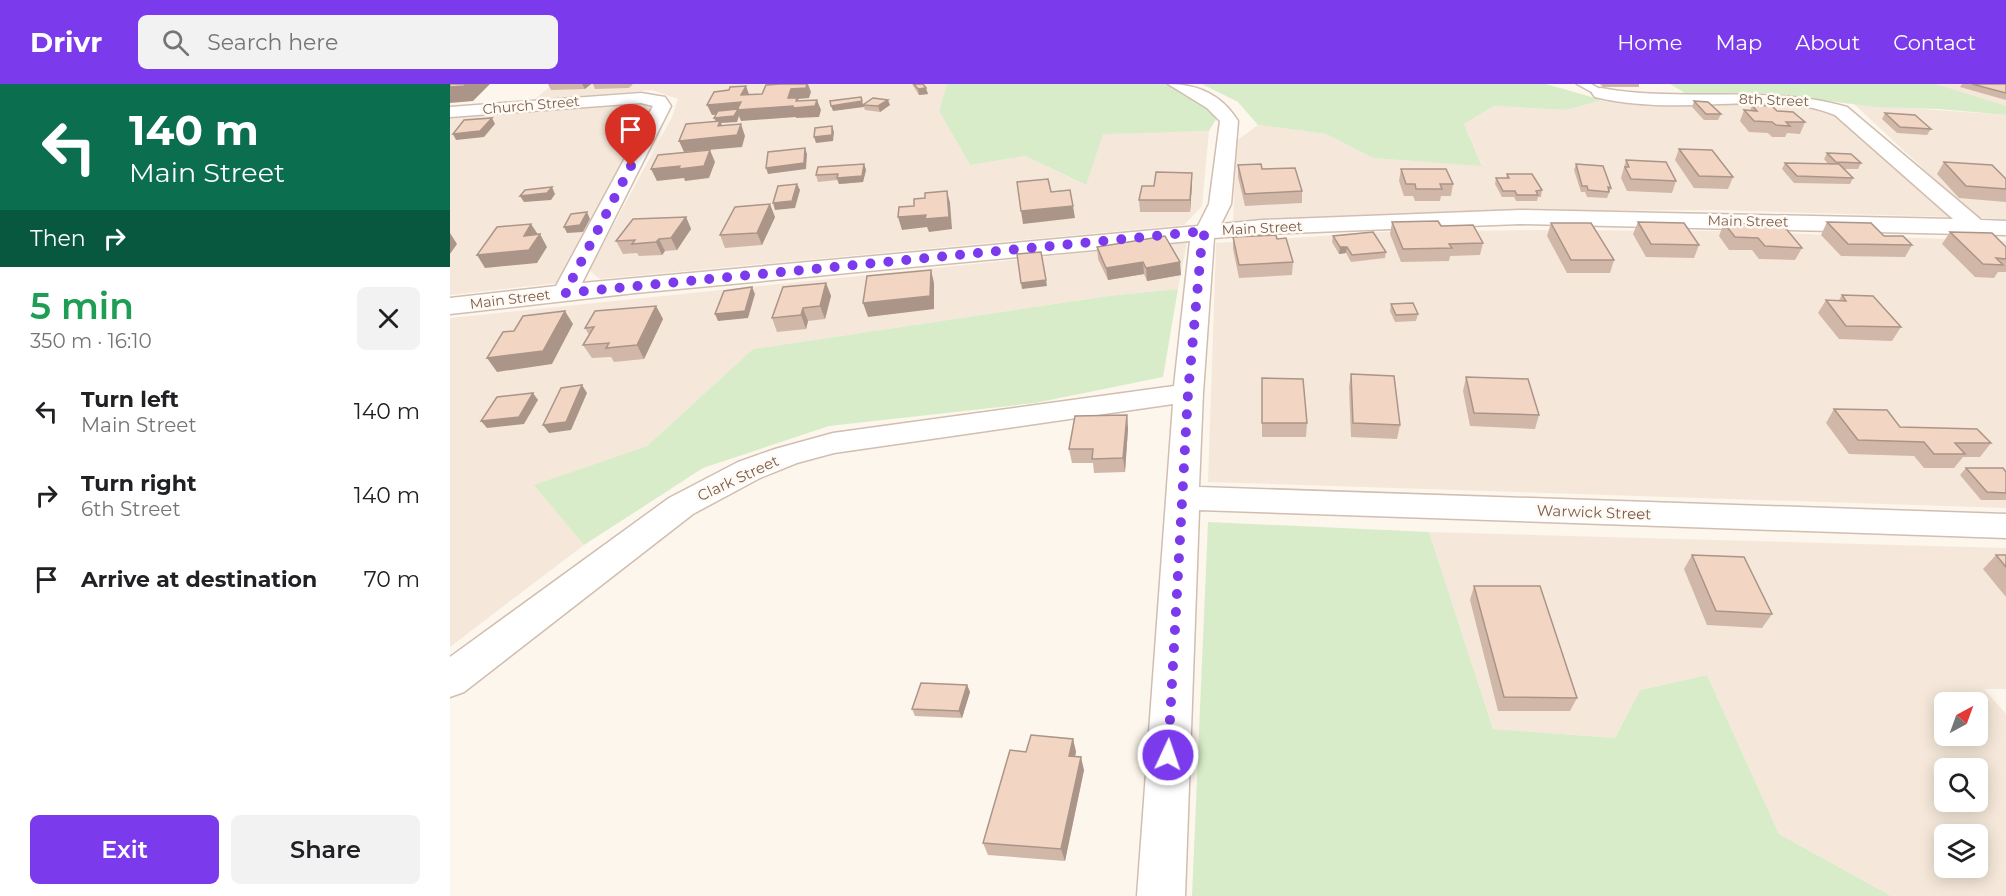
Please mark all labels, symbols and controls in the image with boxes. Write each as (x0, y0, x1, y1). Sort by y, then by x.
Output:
search box (138, 15, 558, 69)
text: Drivr (30, 25, 102, 59)
icon: search (159, 26, 192, 59)
text: Search here (207, 29, 338, 56)
text: Home (1617, 30, 1682, 55)
text: Map (1715, 30, 1762, 55)
text: About (1795, 30, 1860, 55)
text: Contact (1893, 30, 1976, 55)
street label: 8th Street (1739, 90, 1810, 110)
street label: Church Street (482, 92, 581, 118)
text: 140 m (129, 104, 259, 156)
pin (605, 104, 656, 166)
icon: left (30, 108, 108, 186)
icon: arrive (614, 113, 647, 146)
text: Main Street (129, 156, 285, 189)
street label: Main Street (1707, 211, 1789, 231)
street label: Main Street (1221, 217, 1303, 239)
icon: right (98, 222, 131, 255)
text: Then (30, 225, 86, 252)
text: 5 min (30, 284, 134, 328)
street label: Main Street (469, 285, 552, 313)
button: close (357, 287, 420, 350)
text: 350 m · 16:10 (30, 329, 152, 353)
text: Turn left (81, 386, 179, 413)
icon: left (30, 395, 63, 428)
text: 140 m (354, 398, 420, 425)
text: Main Street (81, 413, 197, 437)
street label: Clark Street (694, 451, 782, 505)
text: Turn right (81, 470, 196, 497)
icon: right (30, 479, 63, 512)
text: 140 m (354, 482, 420, 509)
text: 6th Street (81, 497, 181, 521)
street label: Warwick Street (1536, 501, 1652, 523)
icon: arrive (30, 563, 63, 596)
text: Arrive at destination (81, 566, 317, 593)
text: 70 m (364, 566, 420, 593)
north arrow (1934, 692, 1988, 746)
map controls (1934, 692, 1988, 878)
position arrow (1136, 723, 1200, 787)
button: search (1934, 758, 1988, 812)
button: Exit (30, 815, 219, 884)
button: Share (231, 815, 420, 884)
button: layers (1934, 824, 1988, 878)

